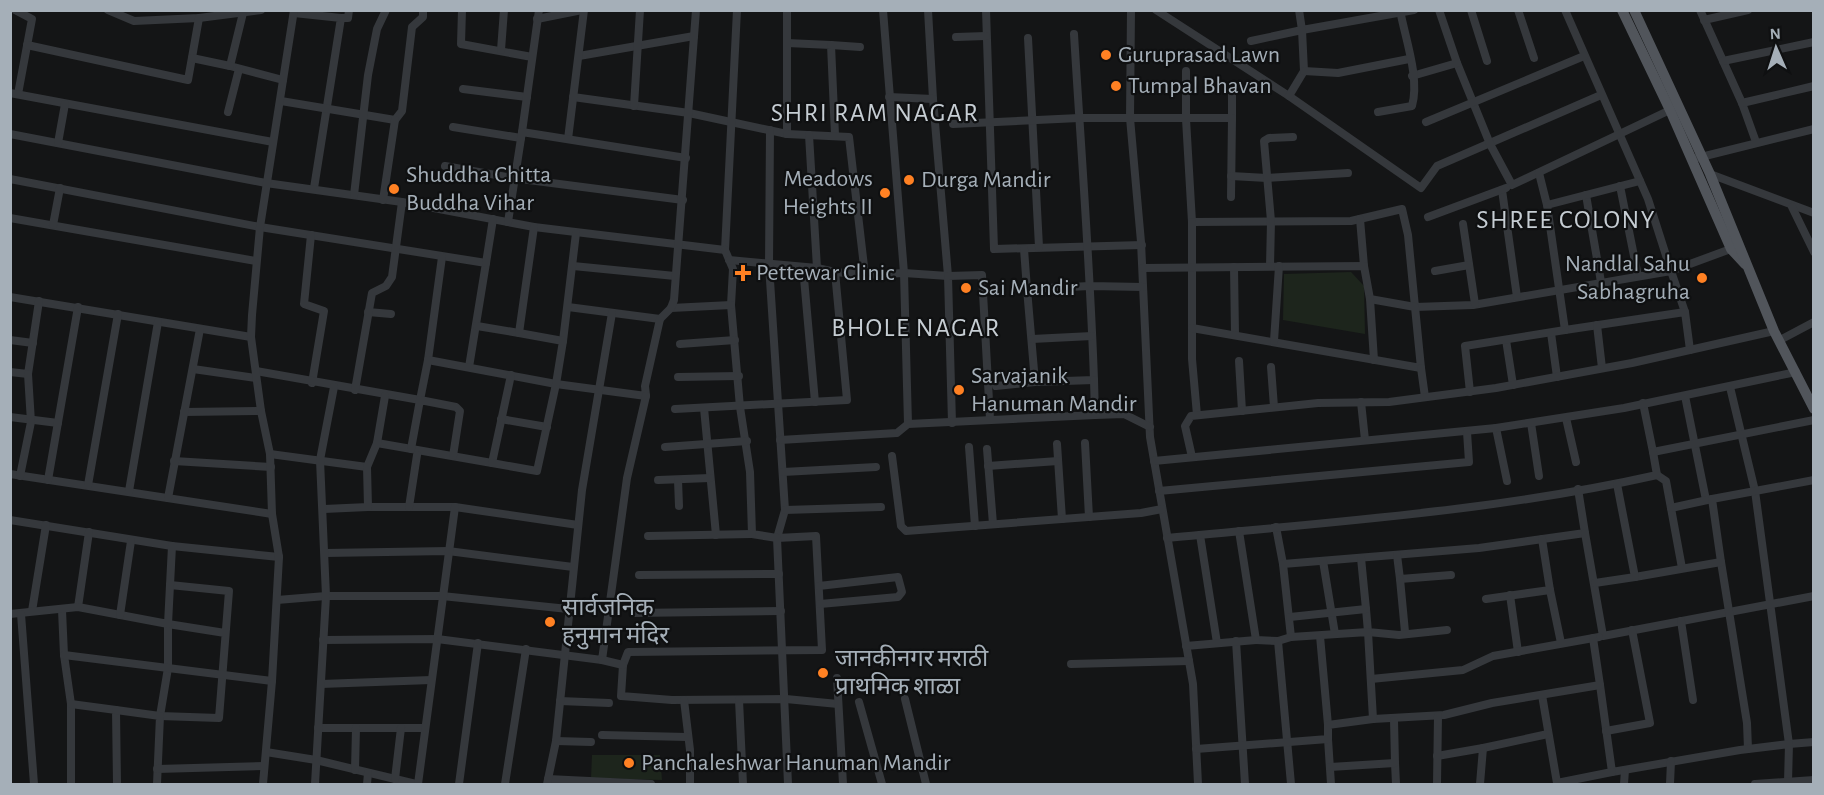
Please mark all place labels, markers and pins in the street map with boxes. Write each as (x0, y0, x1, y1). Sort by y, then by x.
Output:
place label: Guruprasad Lawn (1118, 43, 1280, 67)
marker: Guruprasad Lawn (1099, 48, 1113, 62)
place label: Tumpal Bhavan (1128, 74, 1272, 98)
marker: Tumpal Bhavan (1109, 79, 1123, 93)
place label: Shuddha Chitta Buddha Vihar (406, 163, 551, 215)
place label: Meadows Heights II (783, 167, 873, 219)
place label: Durga Mandir (921, 168, 1051, 192)
marker: Durga Mandir (902, 173, 916, 187)
marker: Shuddha Chitta Buddha Vihar (387, 182, 401, 196)
marker: Meadows Heights II (878, 186, 892, 200)
place label: Nandlal Sahu Sabhagruha (1565, 252, 1690, 304)
place label: Pettewar Clinic (756, 261, 895, 285)
marker: Pettewar Clinic (734, 264, 752, 282)
marker: Nandlal Sahu Sabhagruha (1695, 271, 1709, 285)
place label: Sai Mandir (978, 276, 1078, 300)
marker: Sai Mandir (959, 281, 973, 295)
place label: Sarvajanik Hanuman Mandir (971, 364, 1137, 416)
marker: Sarvajanik Hanuman Mandir (952, 383, 966, 397)
place label: सार्वजनिक हनुमान मंदिर (562, 593, 670, 650)
marker: सार्वजनिक हनुमान मंदिर (543, 615, 557, 629)
place label: जानकीनगर मराठी प्राथमिक शाळा (835, 644, 989, 699)
marker: जानकीनगर मराठी प्राथमिक शाळा (816, 666, 830, 680)
place label: Panchaleshwar Hanuman Mandir (641, 751, 951, 775)
marker: Panchaleshwar Hanuman Mandir (622, 756, 636, 770)

